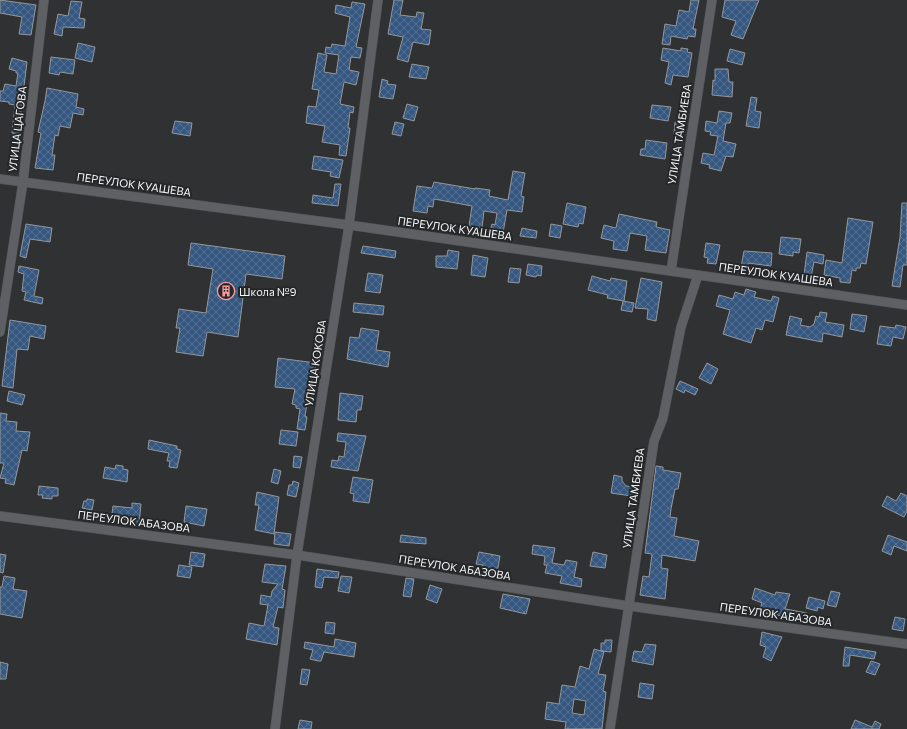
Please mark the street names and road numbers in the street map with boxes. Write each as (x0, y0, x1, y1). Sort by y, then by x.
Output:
street label: УЛИЦА ТАМБИЕВА (665, 82, 693, 185)
street label: УЛИЦА ЦАГОВА (5, 85, 29, 173)
street label: ПЕРЕУЛОК КУАШЕВА (76, 170, 192, 199)
street label: ПЕРЕУЛОК КУАШЕВА (397, 214, 513, 243)
street label: ПЕРЕУЛОК КУАШЕВА (718, 260, 834, 289)
street label: УЛИЦА КОКОВА (302, 318, 328, 407)
street label: УЛИЦА ТАМБИЕВА (619, 446, 647, 549)
street label: ПЕРЕУЛОК АБАЗОВА (77, 508, 191, 534)
street label: ПЕРЕУЛОК АБАЗОВА (398, 552, 512, 582)
street label: ПЕРЕУЛОК АБАЗОВА (719, 600, 833, 628)

